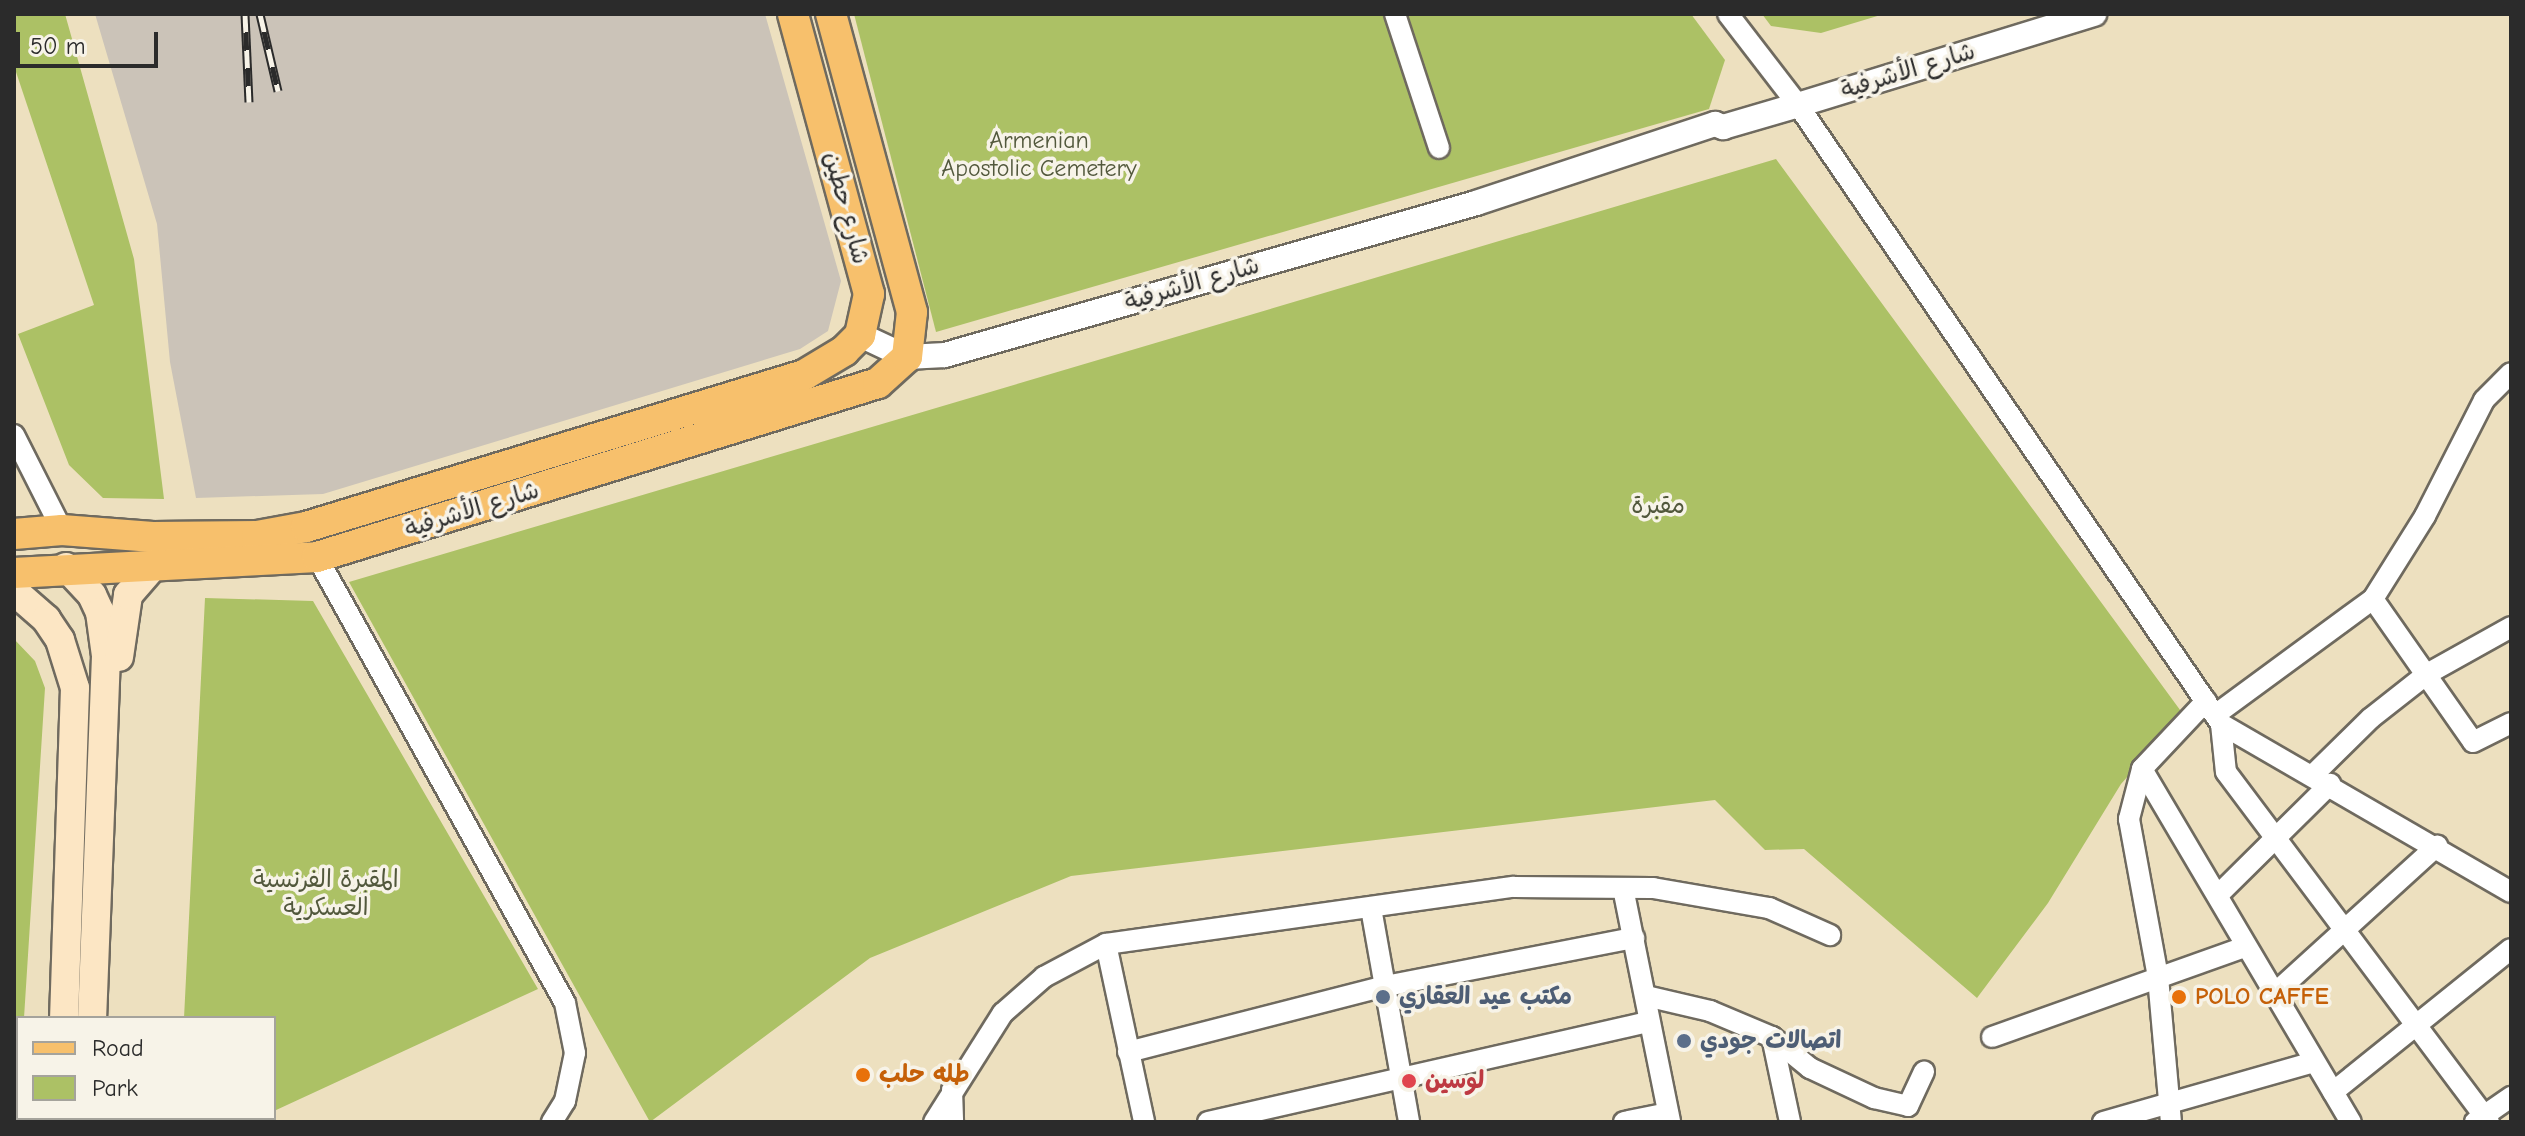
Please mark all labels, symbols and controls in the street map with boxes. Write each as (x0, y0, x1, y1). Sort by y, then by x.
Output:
scale bar (20, 16, 162, 66)
text: 50 m (30, 32, 86, 60)
street label: شارع الأشرفية (1837, 37, 1979, 105)
park label: Armenian Apostolic Cemetery (941, 127, 1137, 183)
street label: شارع حطين (817, 149, 875, 267)
street label: شارع الأشرفية (1121, 251, 1263, 317)
street label: شارع الأشرفية (401, 476, 543, 544)
park label: مقبرة (1631, 492, 1685, 520)
park label: المقبرة الفرنسية العسكرية (253, 866, 399, 922)
place label: مكتب عيد العقاري (1399, 983, 1572, 1011)
place label: POLO CAFFE (2195, 983, 2329, 1011)
marker: مكتب عيد العقاري (1374, 988, 1392, 1006)
marker: POLO CAFFE (2170, 988, 2188, 1006)
legend (16, 1016, 276, 1120)
place label: اتصالات جودي (1700, 1027, 1841, 1055)
marker: اتصالات جودي (1675, 1032, 1693, 1050)
text: Road (92, 1034, 144, 1062)
place label: طله حلب (879, 1061, 970, 1089)
marker: طله حلب (854, 1066, 872, 1084)
place label: لوسين (1425, 1067, 1484, 1095)
marker: لوسين (1400, 1072, 1418, 1090)
text: Park (92, 1074, 138, 1102)

